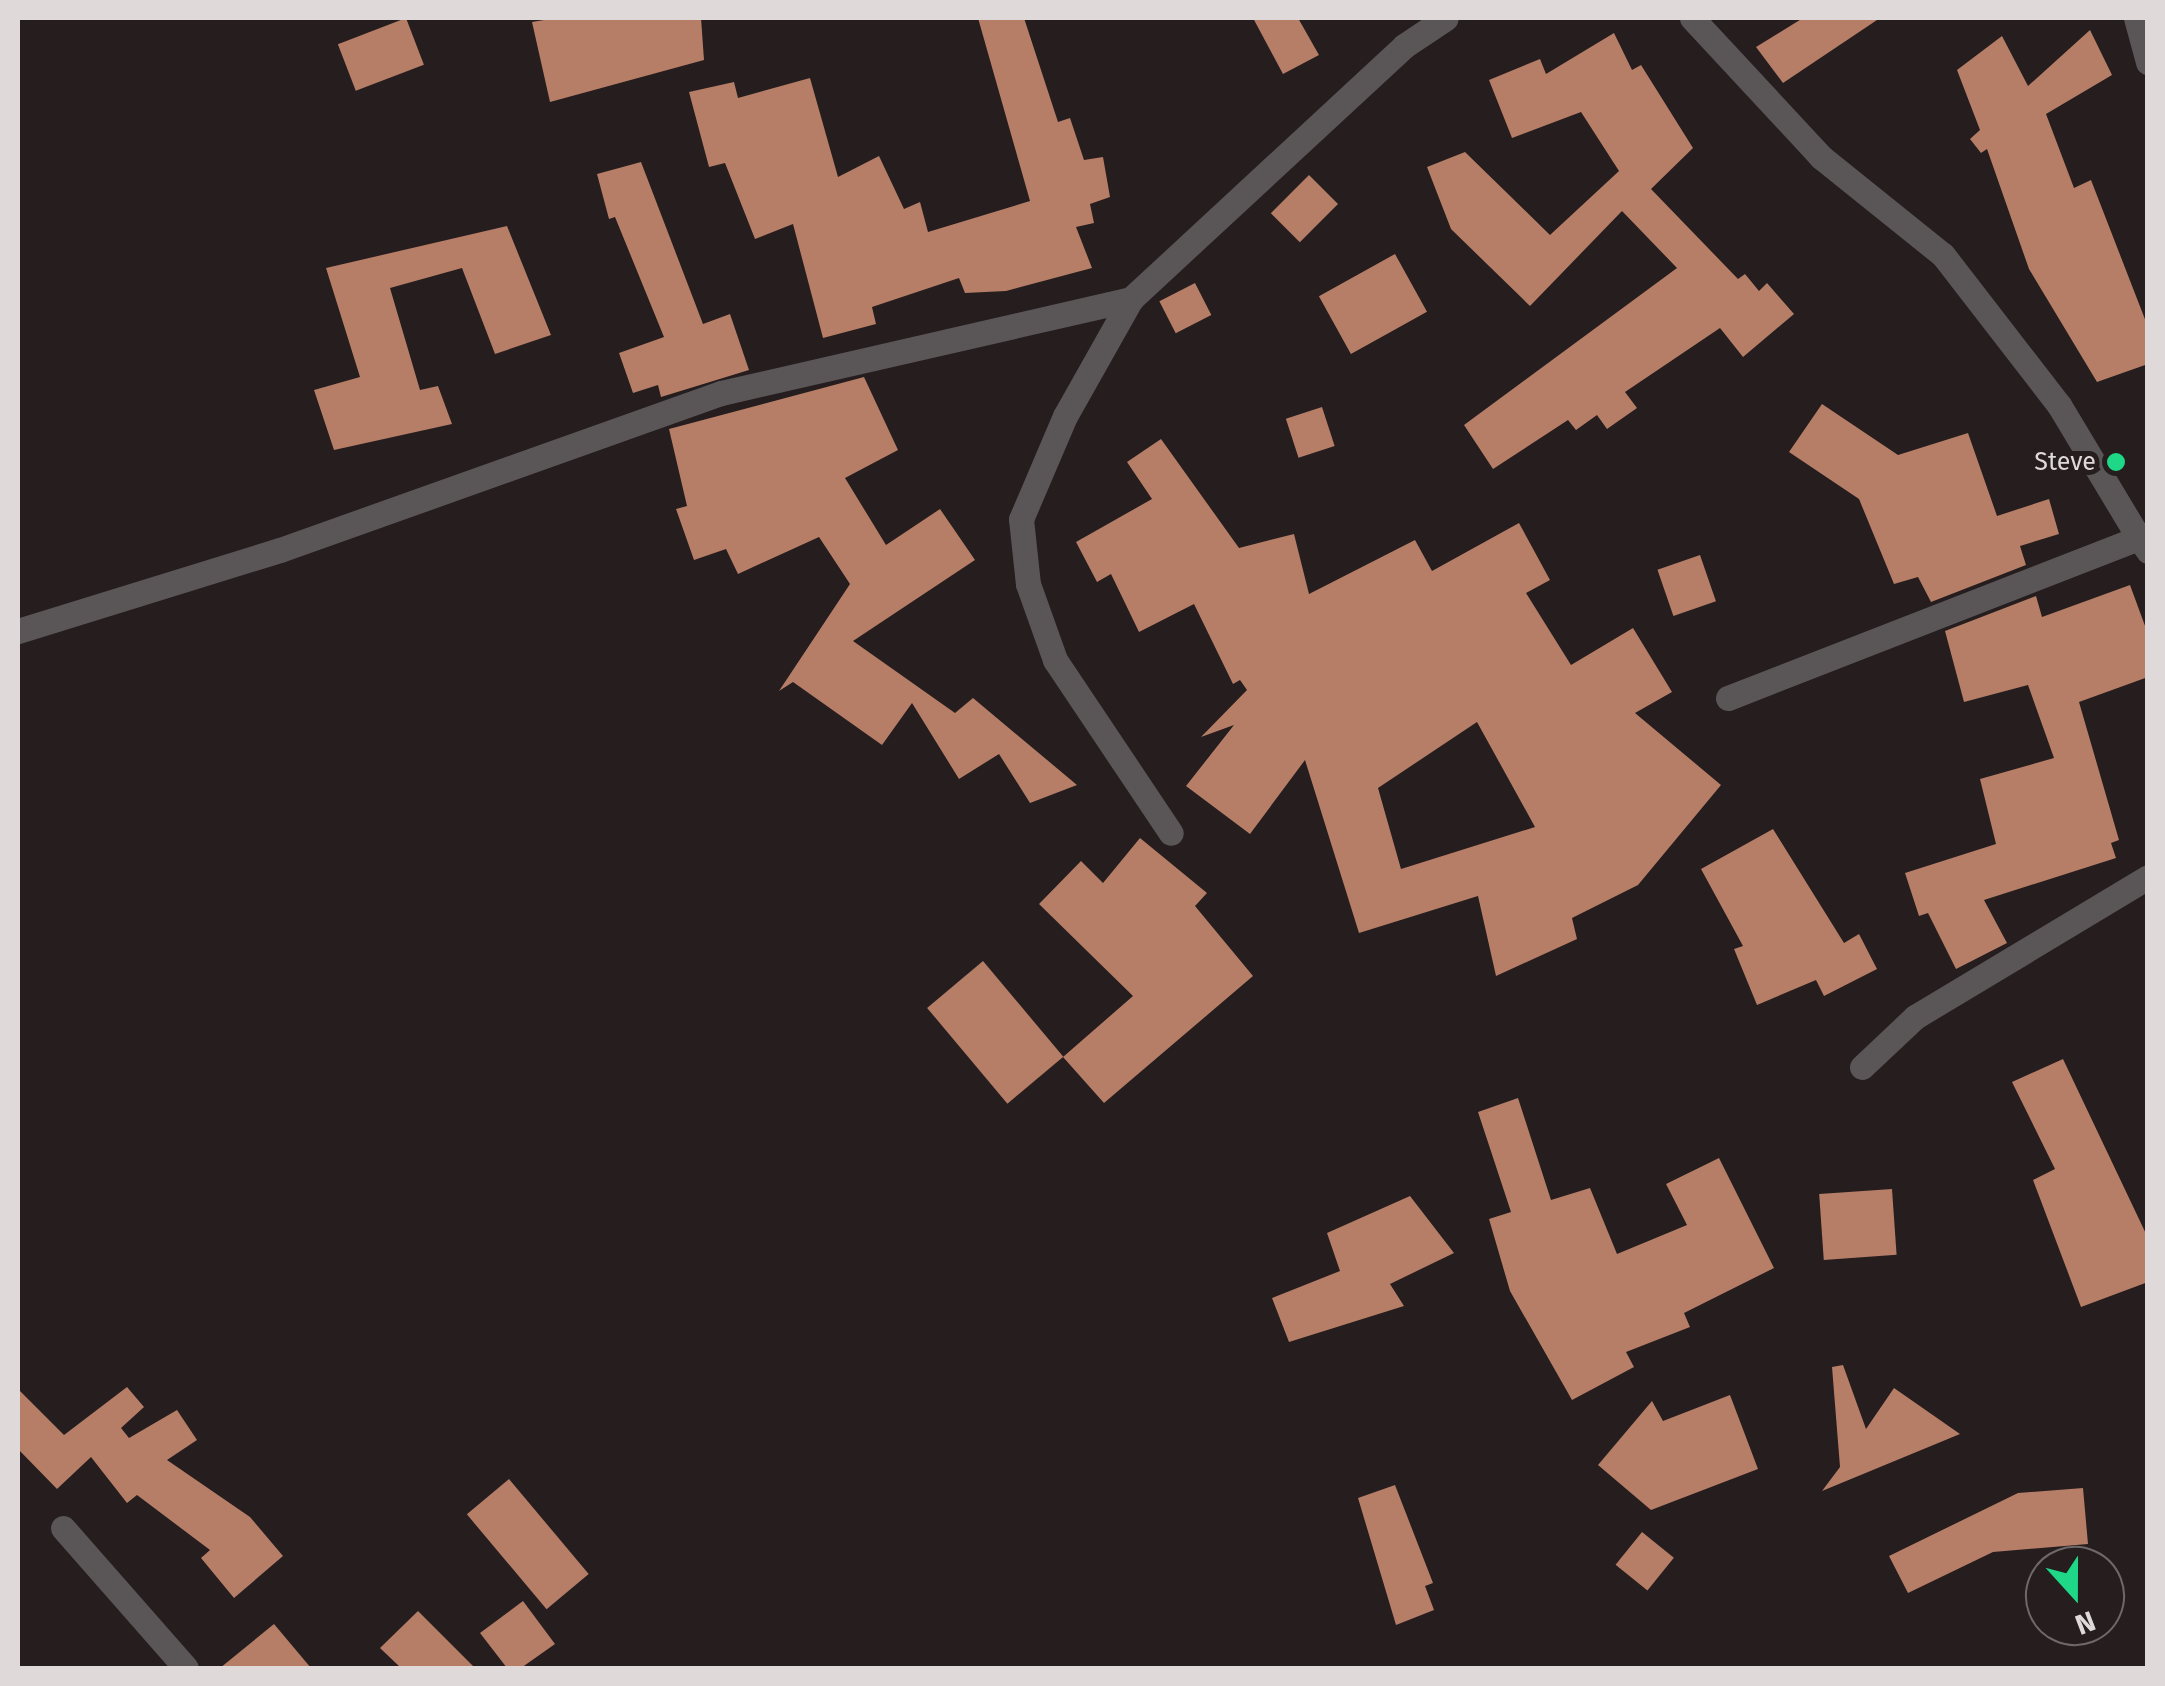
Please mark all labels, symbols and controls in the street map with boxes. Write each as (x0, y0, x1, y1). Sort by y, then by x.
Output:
place label: Steve (2034, 447, 2096, 477)
marker: Steve (2105, 451, 2127, 473)
north arrow (2025, 1546, 2125, 1646)
text: N (2071, 1604, 2100, 1641)

